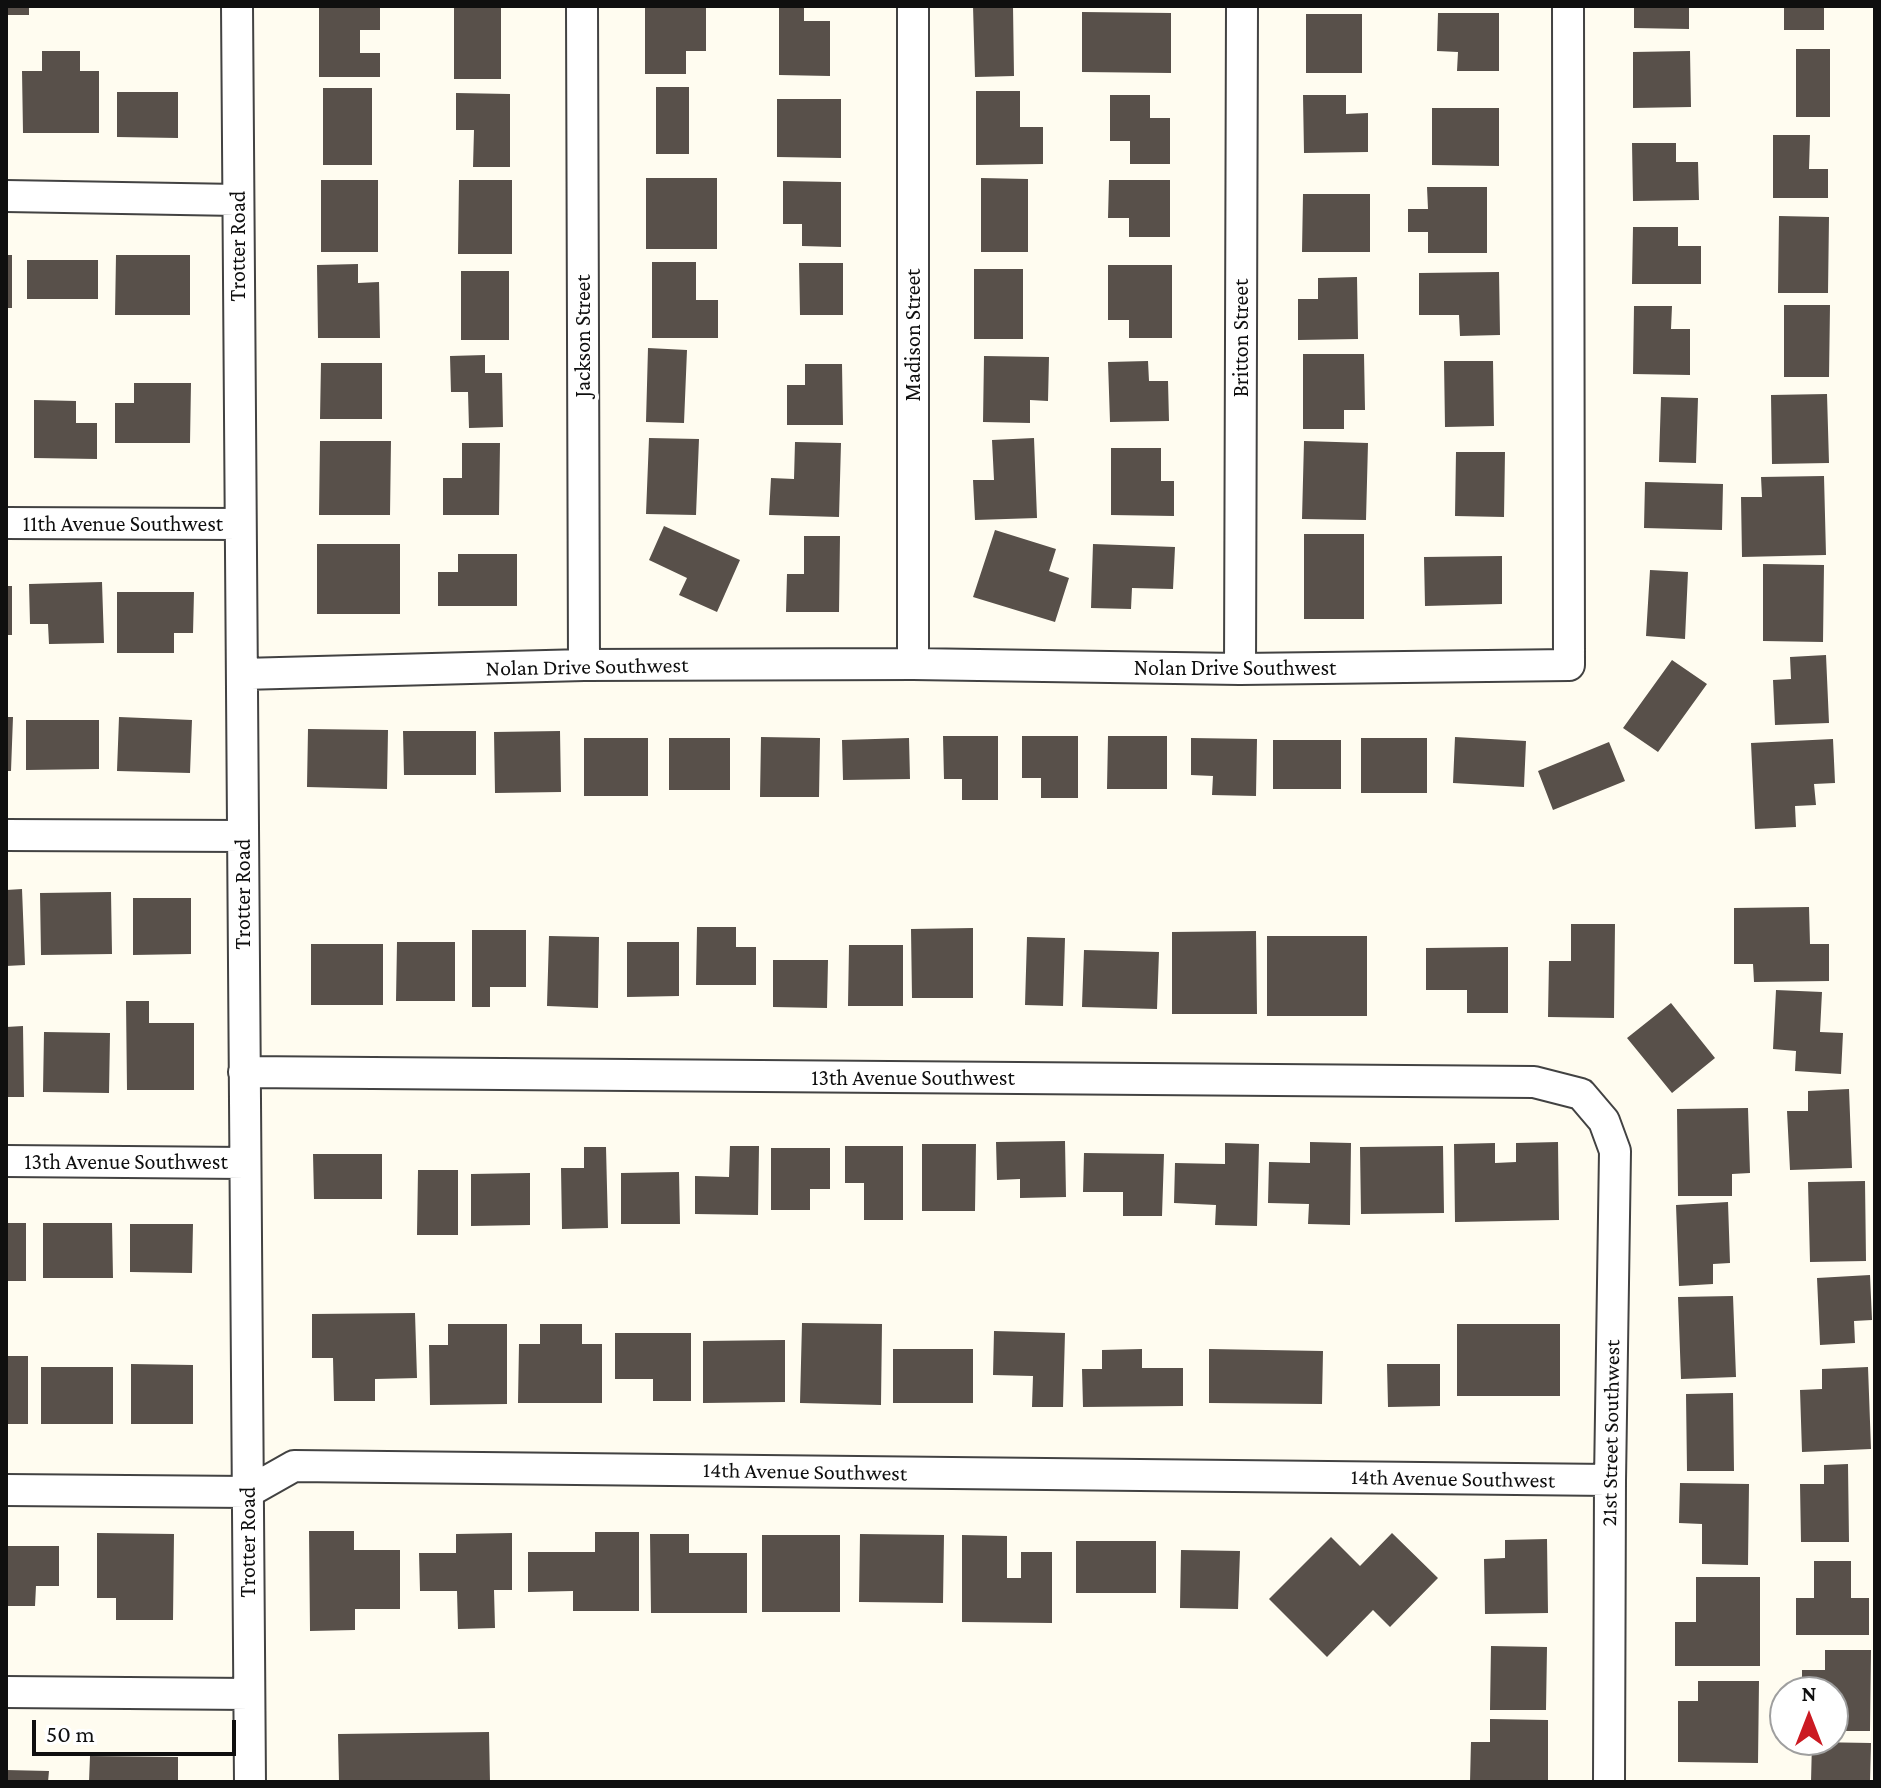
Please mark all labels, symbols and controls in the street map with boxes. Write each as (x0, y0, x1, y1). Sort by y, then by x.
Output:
street label: Trotter Road (225, 191, 251, 301)
street label: Madison Street (900, 269, 926, 401)
street label: Jackson Street (570, 274, 596, 398)
street label: Britton Street (1228, 279, 1254, 397)
street label: 11th Avenue Southwest (23, 511, 223, 537)
street label: Nolan Drive Southwest (485, 652, 689, 682)
street label: Nolan Drive Southwest (1134, 655, 1336, 681)
street label: Trotter Road (230, 839, 256, 949)
street label: 13th Avenue Southwest (811, 1065, 1015, 1091)
street label: 13th Avenue Southwest (24, 1149, 228, 1175)
street label: 21st Street Southwest (1596, 1339, 1626, 1527)
street label: 14th Avenue Southwest (703, 1457, 907, 1487)
street label: 14th Avenue Southwest (1351, 1464, 1555, 1494)
street label: Trotter Road (235, 1487, 261, 1597)
north arrow (1769, 1676, 1849, 1756)
text: N (1802, 1681, 1817, 1706)
scale bar (36, 1704, 240, 1754)
text: 50 m (46, 1720, 95, 1747)

